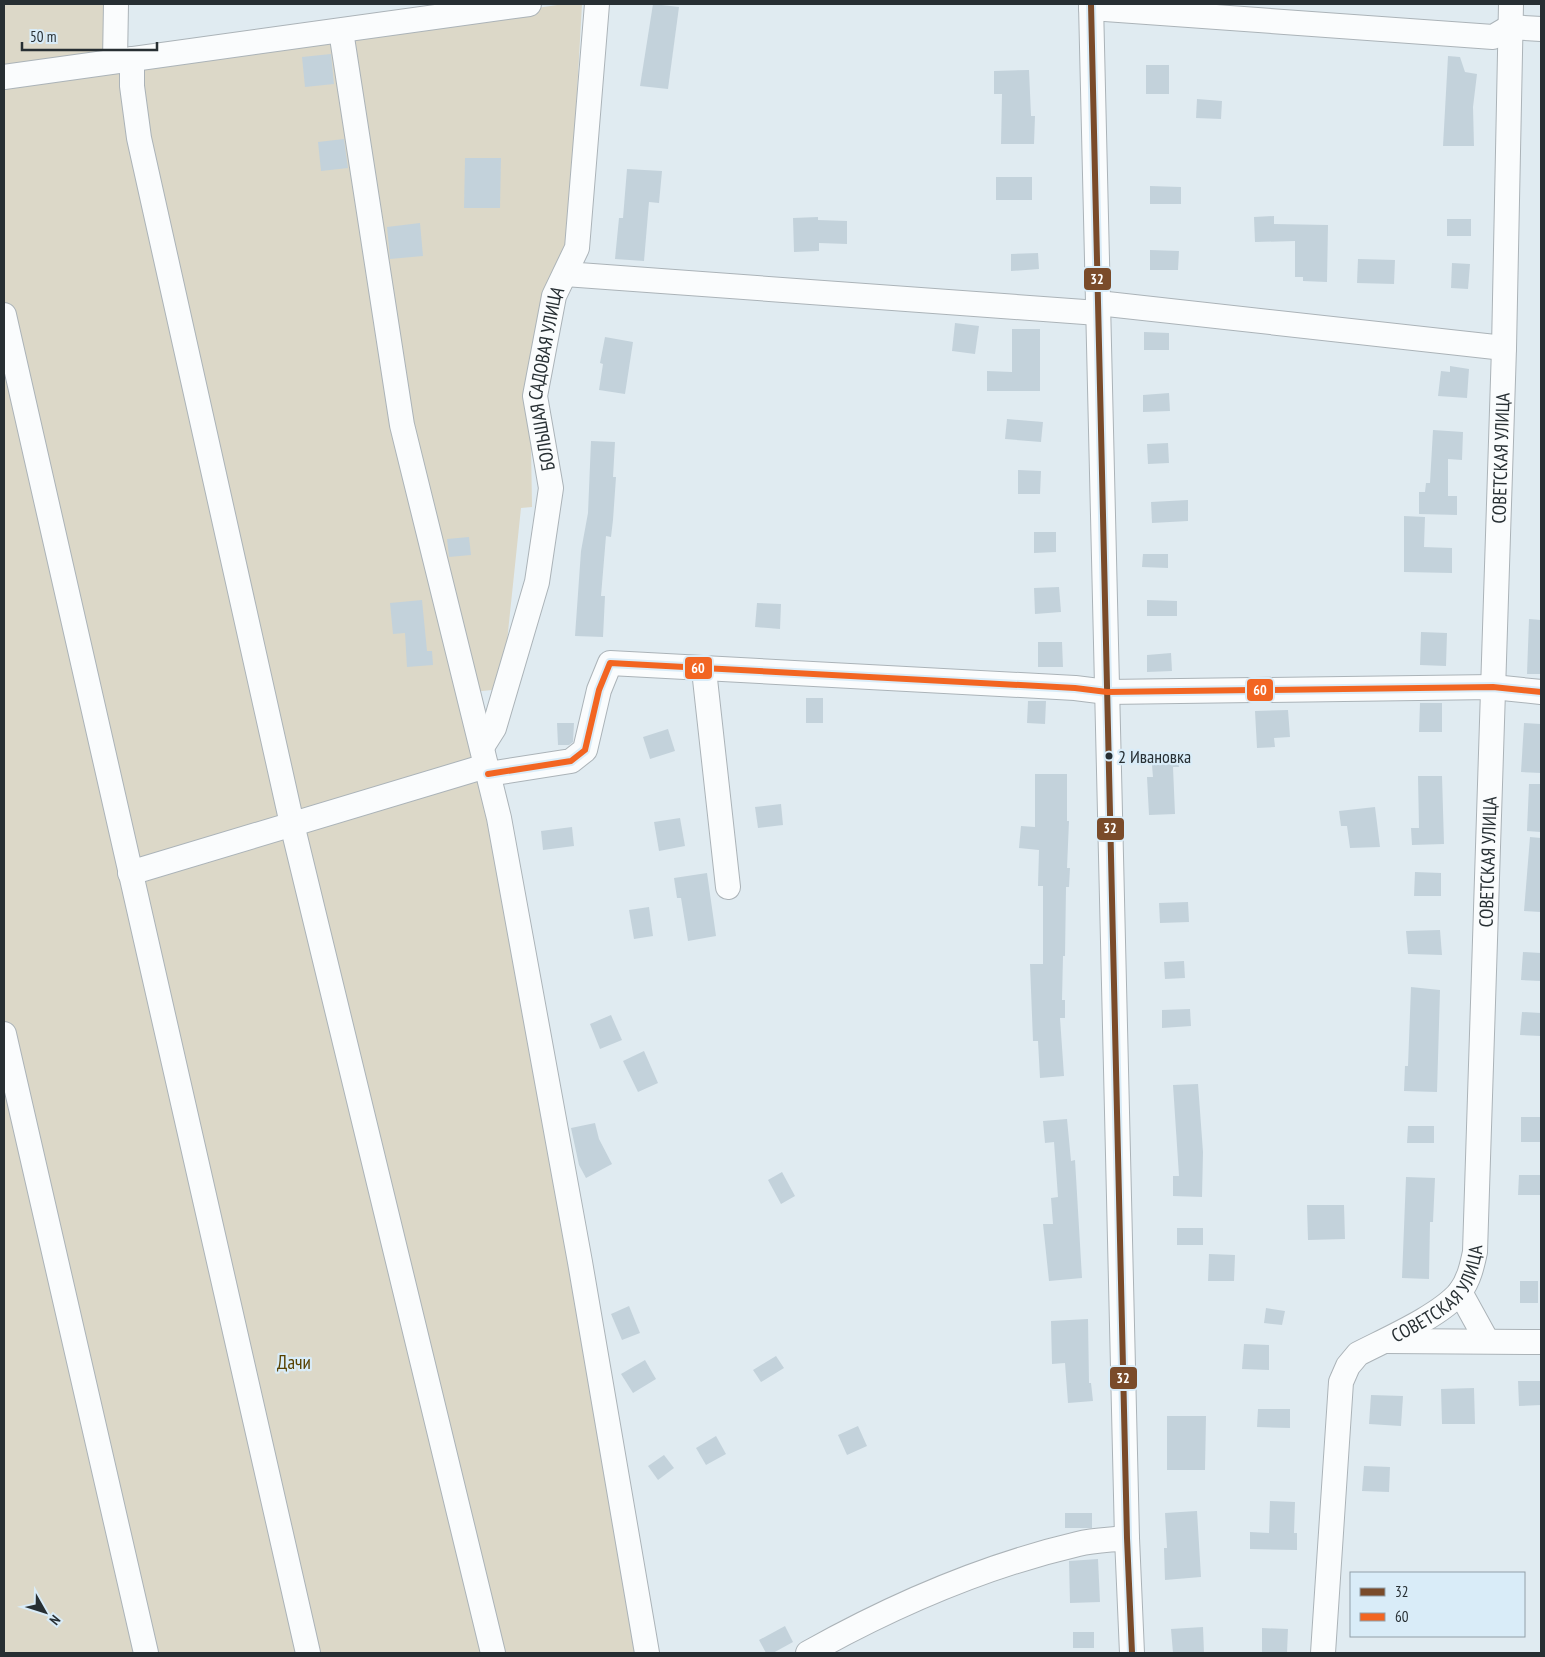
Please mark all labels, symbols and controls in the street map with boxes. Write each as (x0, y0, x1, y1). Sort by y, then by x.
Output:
scale bar (22, 20, 158, 52)
text: 50 m (30, 27, 56, 46)
line badge: 32 (1083, 267, 1112, 291)
text: 32 (1090, 270, 1104, 288)
street label: БОЛЬШАЯ САДОВАЯ УЛИЦА (522, 282, 569, 473)
street label: СОВЕТСКАЯ УЛИЦА (1486, 392, 1515, 524)
line badge: 60 (684, 656, 713, 680)
text: 60 (691, 659, 705, 677)
line badge: 60 (1246, 678, 1274, 702)
text: 60 (1253, 681, 1267, 699)
place label: 2 Ивановка (1118, 745, 1191, 768)
marker: 2 Ивановка (1104, 751, 1114, 761)
street label: СОВЕТСКАЯ УЛИЦА (1473, 796, 1502, 928)
line badge: 32 (1096, 817, 1125, 841)
text: 32 (1103, 819, 1117, 837)
street label: СОВЕТСКАЯ УЛИЦА (1387, 1245, 1487, 1347)
park label: Дачи (277, 1350, 311, 1374)
line badge: 32 (1109, 1366, 1138, 1390)
text: 32 (1116, 1369, 1130, 1387)
legend (1350, 1572, 1525, 1637)
text: 32 (1395, 1582, 1409, 1601)
north arrow (20, 1587, 70, 1637)
text: 60 (1395, 1607, 1409, 1626)
text: N (46, 1612, 64, 1629)

